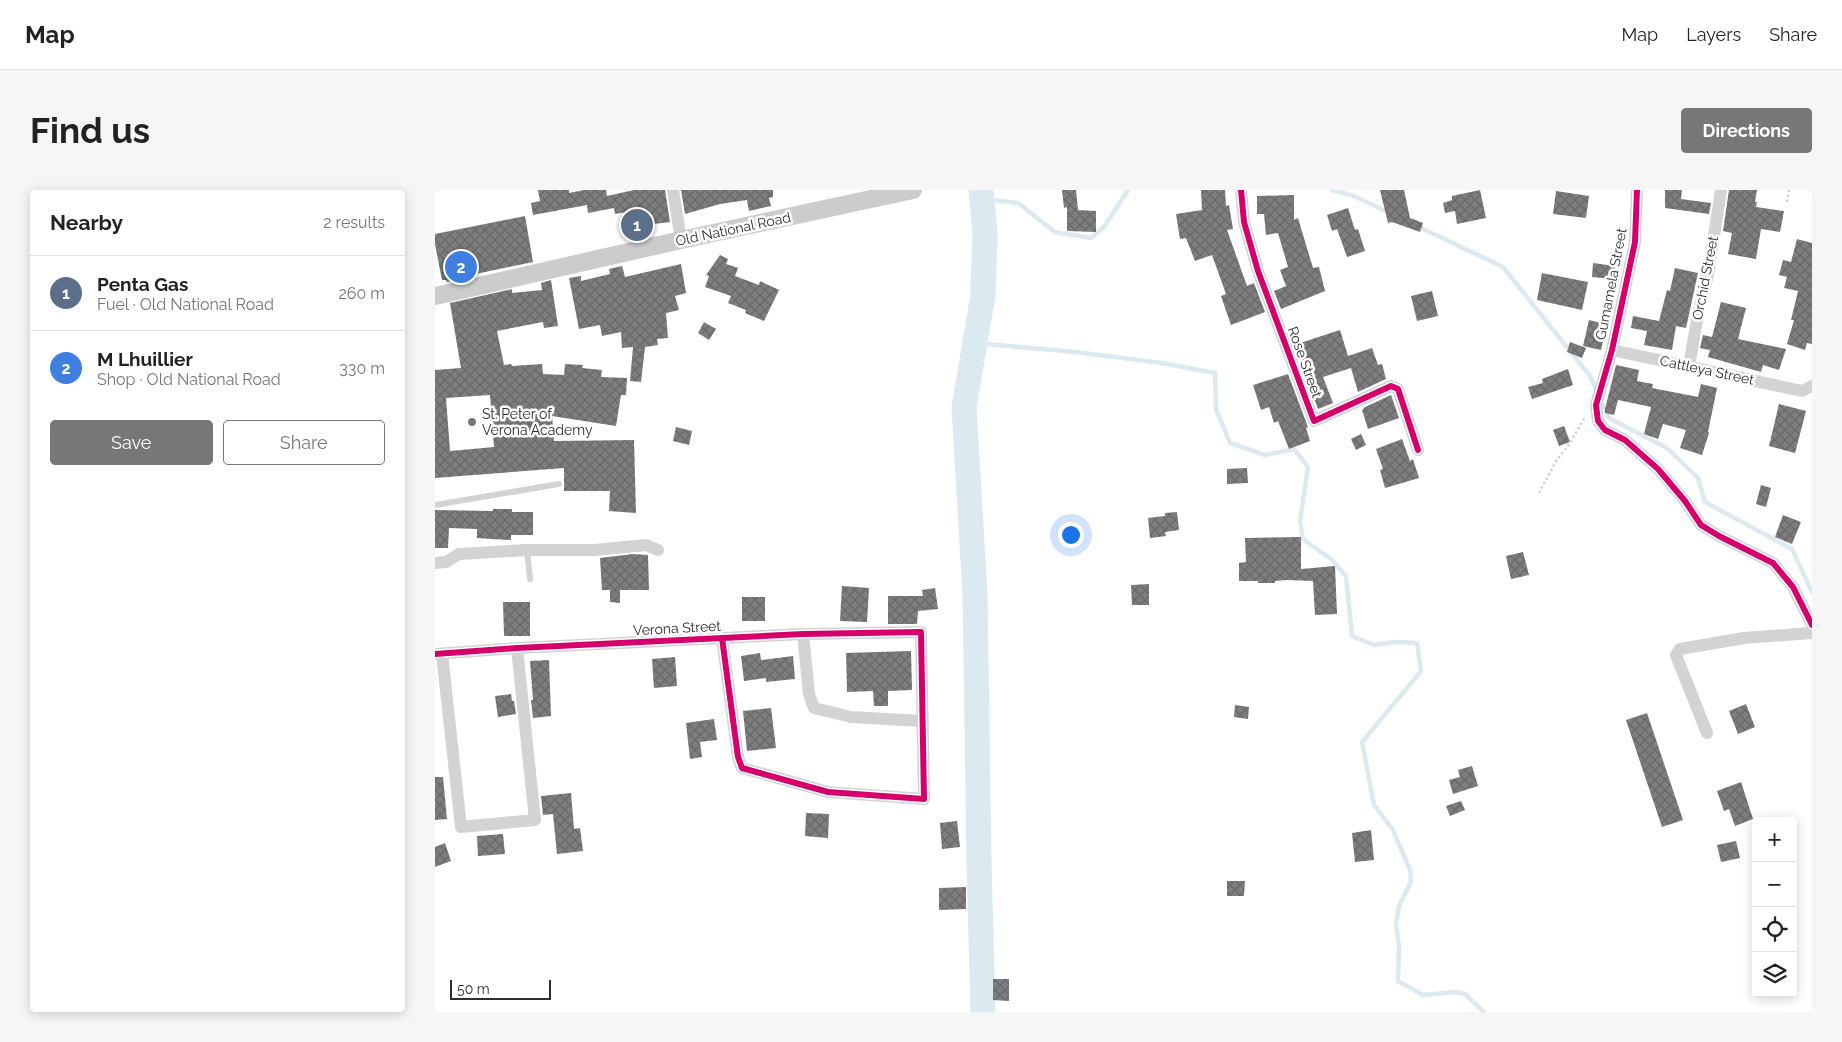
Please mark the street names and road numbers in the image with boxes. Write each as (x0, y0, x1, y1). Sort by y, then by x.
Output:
street label: Old National Road (674, 209, 792, 249)
street label: Gumamela Street (1592, 226, 1630, 341)
street label: Orchid Street (1689, 234, 1721, 321)
street label: Rose Street (1285, 324, 1325, 400)
street label: Cattleya Street (1658, 352, 1756, 388)
street label: Verona Street (633, 618, 722, 638)

